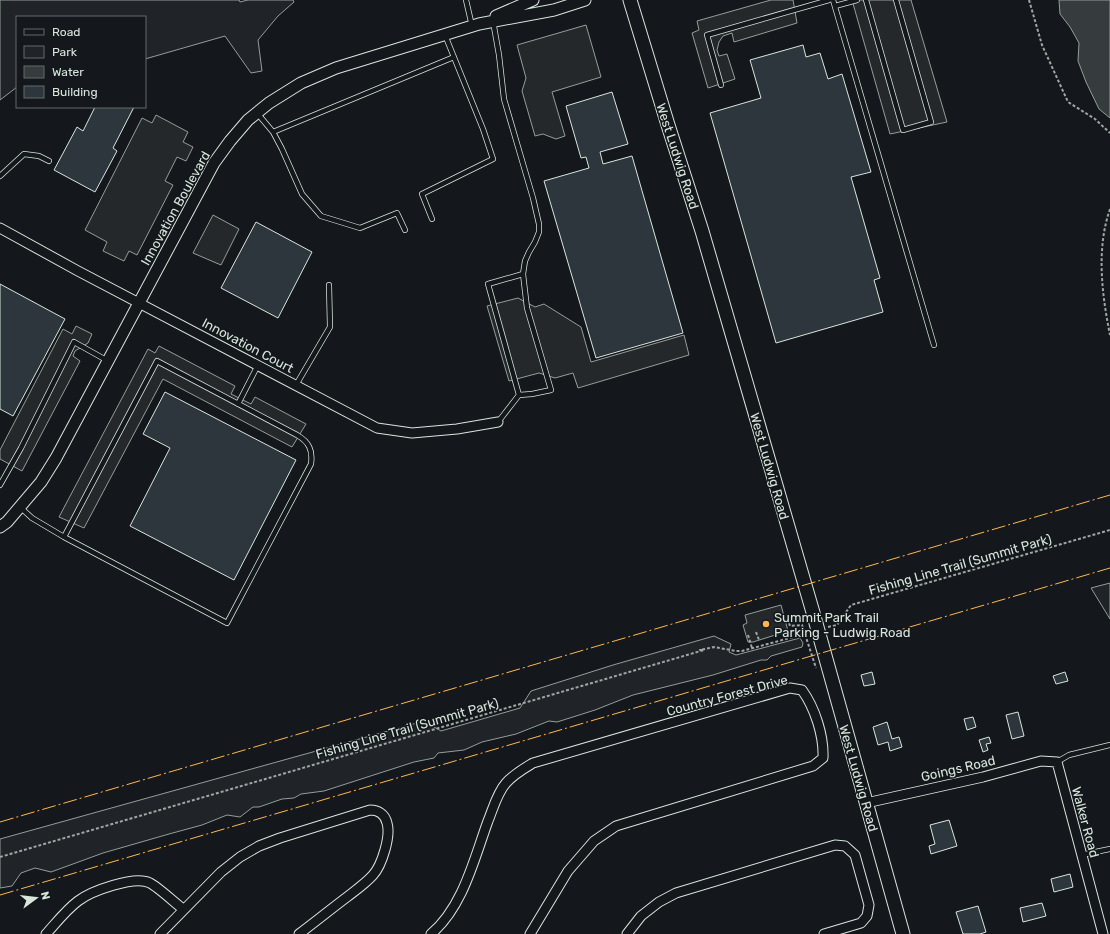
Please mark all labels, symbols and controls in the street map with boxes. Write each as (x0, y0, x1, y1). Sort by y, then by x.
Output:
legend (16, 16, 146, 108)
text: Road (52, 25, 80, 39)
text: Park (52, 45, 78, 59)
text: Water (52, 65, 84, 79)
text: Building (52, 85, 98, 99)
street label: West Ludwig Road (652, 101, 702, 211)
street label: Innovation Boulevard (138, 149, 213, 268)
street label: Innovation Court (200, 315, 296, 376)
street label: West Ludwig Road (746, 411, 792, 522)
street label: Fishing Line Trail (Summit Park) (867, 531, 1054, 599)
place label: Summit Park Trail Parking - Ludwig Road (774, 610, 911, 641)
marker: Summit Park Trail Parking - Ludwig Road (761, 619, 771, 629)
street label: Country Forest Drive (665, 672, 789, 719)
street label: Fishing Line Trail (Summit Park) (314, 695, 501, 763)
street label: West Ludwig Road (835, 723, 881, 834)
street label: Goings Road (920, 753, 997, 785)
street label: Walker Road (1069, 785, 1102, 859)
north arrow (16, 878, 56, 918)
text: N (38, 890, 53, 901)

